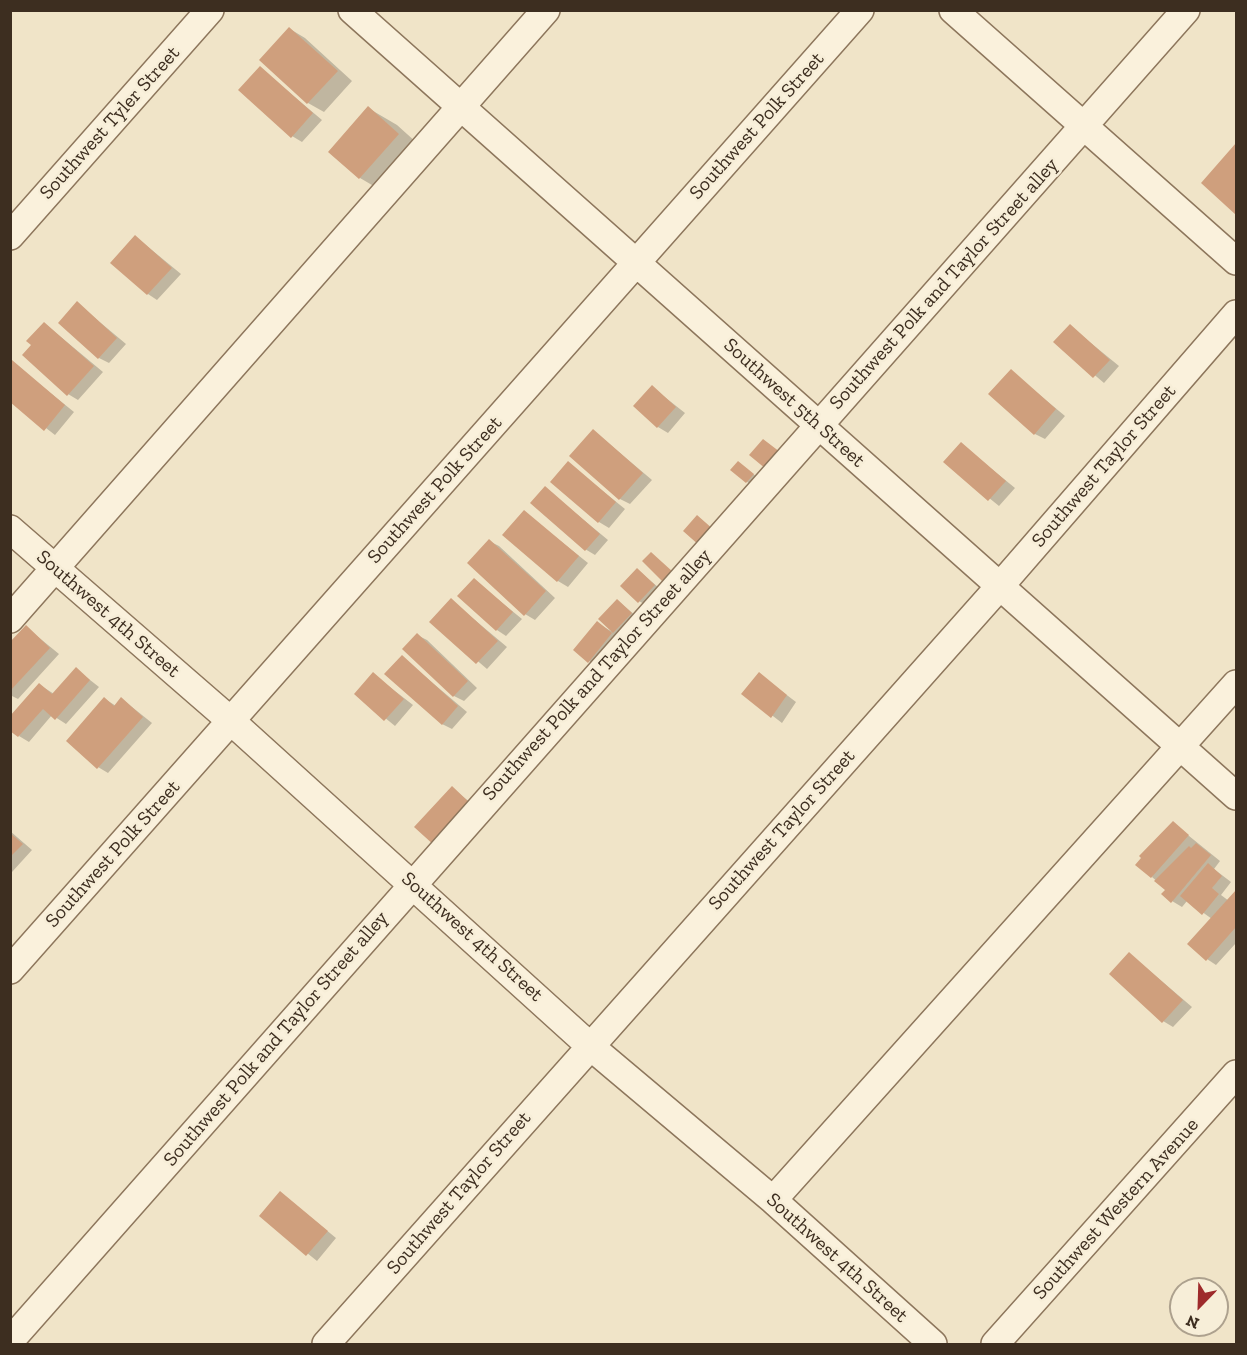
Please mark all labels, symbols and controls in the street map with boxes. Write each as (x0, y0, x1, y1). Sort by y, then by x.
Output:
street label: Southwest Tyler Street (35, 41, 185, 205)
street label: Southwest Polk Street (685, 47, 829, 205)
street label: Southwest Polk and Taylor Street alley (825, 153, 1063, 415)
street label: Southwest 5th Street (718, 333, 870, 473)
street label: Southwest Taylor Street (1027, 380, 1181, 552)
street label: Southwest Polk Street (363, 411, 507, 569)
street label: Southwest Polk and Taylor Street alley (478, 544, 716, 806)
street label: Southwest 4th Street (31, 545, 185, 683)
street label: Southwest Taylor Street (704, 745, 860, 915)
street label: Southwest Polk Street (41, 775, 185, 933)
street label: Southwest 4th Street (396, 867, 548, 1007)
street label: Southwest Polk and Taylor Street alley (159, 907, 393, 1171)
street label: Southwest Taylor Street (382, 1107, 536, 1279)
street label: Southwest Western Avenue (1028, 1113, 1204, 1305)
street label: Southwest 4th Street (761, 1188, 913, 1328)
north arrow (1169, 1277, 1229, 1337)
text: N (1183, 1311, 1202, 1333)

